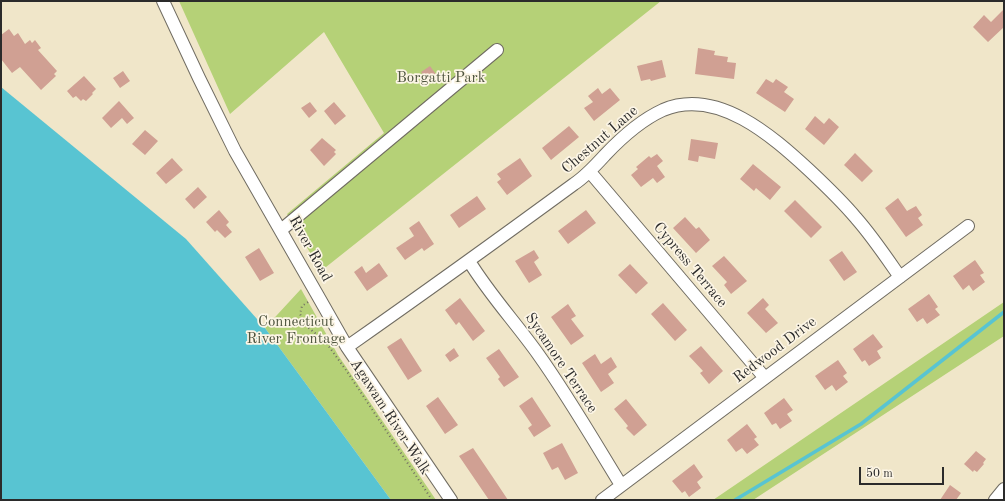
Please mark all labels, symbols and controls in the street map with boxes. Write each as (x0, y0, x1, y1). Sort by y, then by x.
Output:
park label: Borgatti Park (396, 69, 486, 87)
street label: Chestnut Lane (558, 102, 642, 178)
street label: River Road (285, 213, 335, 285)
street label: Cypress Terrace (649, 219, 731, 311)
street label: Sycamore Terrace (521, 310, 601, 416)
park label: Connecticut River Frontage (247, 313, 345, 348)
street label: Redwood Drive (730, 313, 820, 387)
street label: Agawam River Walk (346, 356, 434, 478)
scale bar (861, 459, 946, 485)
text: 50 m (866, 468, 893, 480)

